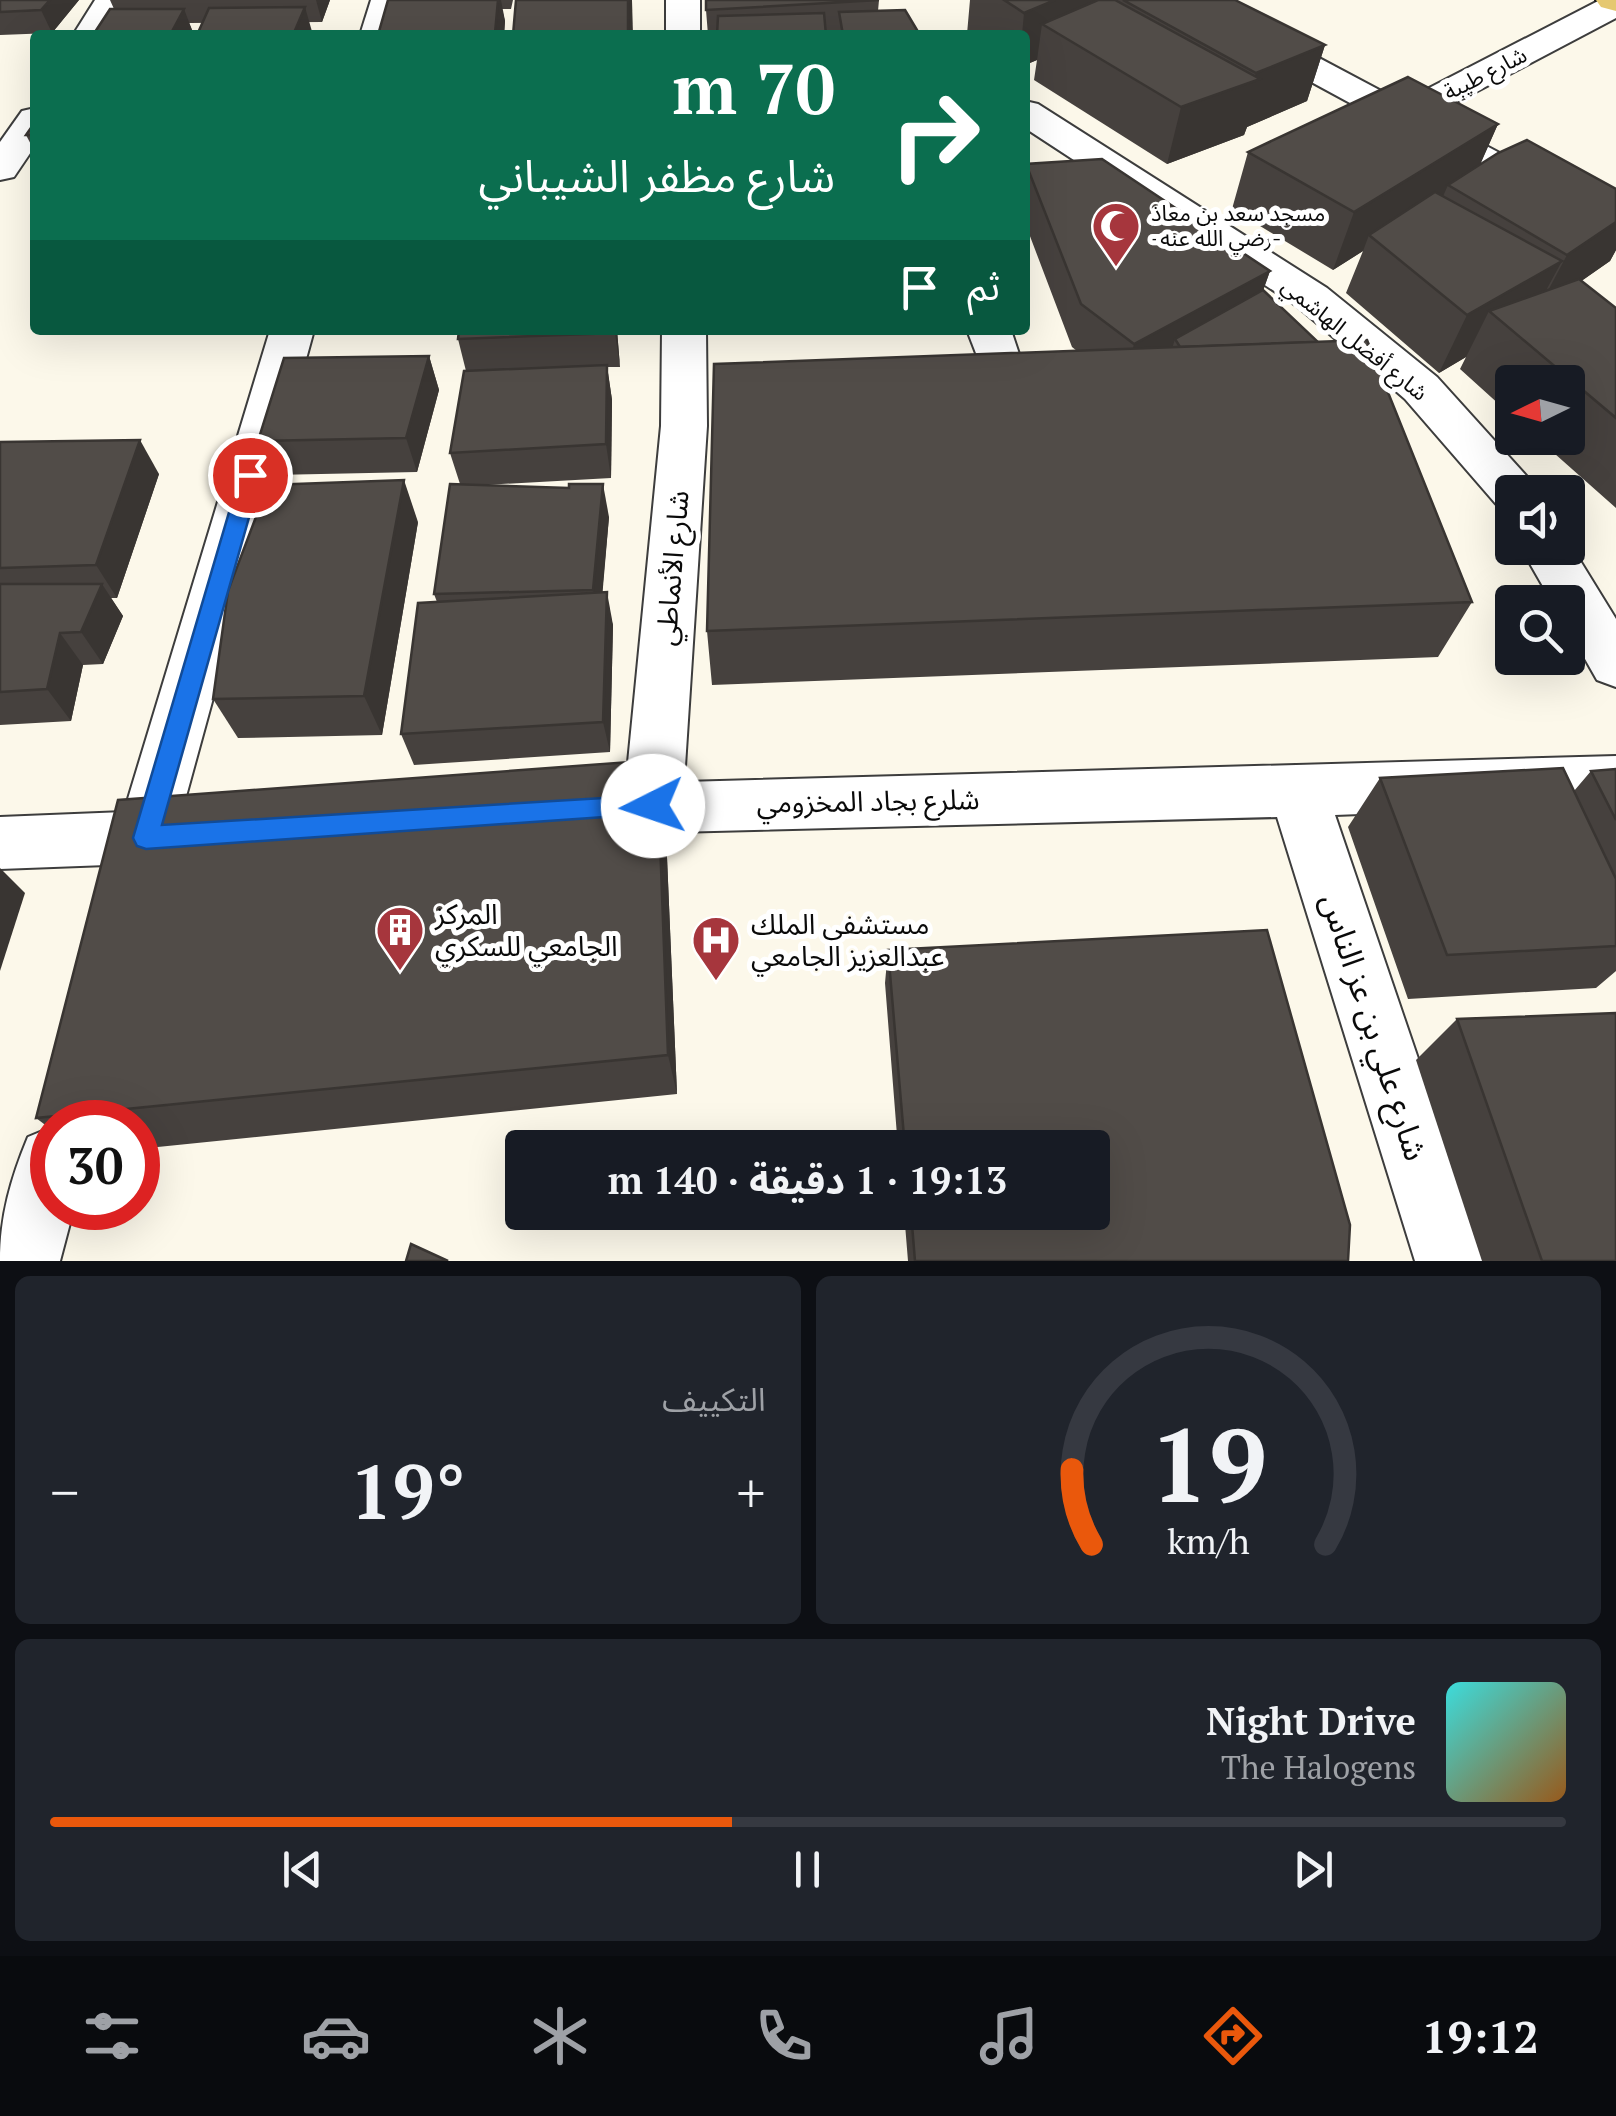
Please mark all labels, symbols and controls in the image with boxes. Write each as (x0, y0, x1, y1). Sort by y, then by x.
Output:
street label: شارع طيبة (1438, 39, 1533, 108)
text: 70 m (672, 41, 835, 134)
icon: right (870, 70, 1000, 200)
text: شارع مظفر الشيباني (479, 145, 835, 205)
place label: مسجد سعد بن معاذ -رضي الله عنه- (1151, 198, 1325, 255)
mosque icon: مسجد سعد بن معاذ -رضي الله عنه- (1090, 200, 1142, 268)
icon: arrive (892, 260, 947, 315)
text: ثم (967, 261, 1000, 311)
street label: شارع أفضل الهاشمي (1274, 271, 1434, 409)
north arrow (1495, 365, 1585, 455)
map controls (1495, 365, 1585, 675)
pin (208, 433, 293, 518)
icon: arrive (223, 448, 278, 503)
button: sound (1495, 475, 1585, 565)
street label: شارع الأنماطي (646, 489, 700, 647)
button: search (1495, 585, 1585, 675)
position arrow (601, 754, 705, 858)
street label: شلرع بجاد المخزومي (756, 780, 980, 824)
street label: شارع علي بن عز الناس (1308, 888, 1438, 1167)
place label: المركز الجامعي للسكري (434, 895, 618, 967)
building icon: المركز الجامعي للسكري (374, 904, 426, 972)
place label: مستشفى الملك عبدالعزيز الجامعي (751, 905, 944, 977)
hospital icon: مستشفى الملك عبدالعزيز الجامعي (690, 914, 742, 982)
speed limit sign: 30 (30, 1100, 160, 1230)
text: 19:13 · 1 دقيقة · 140 m (608, 1155, 1007, 1205)
text: التكييف (662, 1378, 766, 1420)
text: 19 (1149, 1394, 1267, 1532)
text: 19° (350, 1441, 466, 1540)
text: − (50, 1455, 79, 1528)
text: + (736, 1455, 765, 1528)
text: km/h (1167, 1517, 1250, 1564)
text: Night Drive (1206, 1696, 1416, 1746)
text: The Halogens (1221, 1746, 1416, 1788)
icon: previous (275, 1842, 330, 1897)
icon: pause (780, 1842, 835, 1897)
icon: next (1286, 1842, 1341, 1897)
icon: filters (77, 2001, 147, 2071)
icon: car (301, 2001, 371, 2071)
icon: climate (525, 2001, 595, 2071)
icon: phone (749, 2001, 819, 2071)
icon: music (974, 2001, 1044, 2071)
icon: directions (1198, 2001, 1268, 2071)
text: 19:12 (1422, 2006, 1539, 2066)

